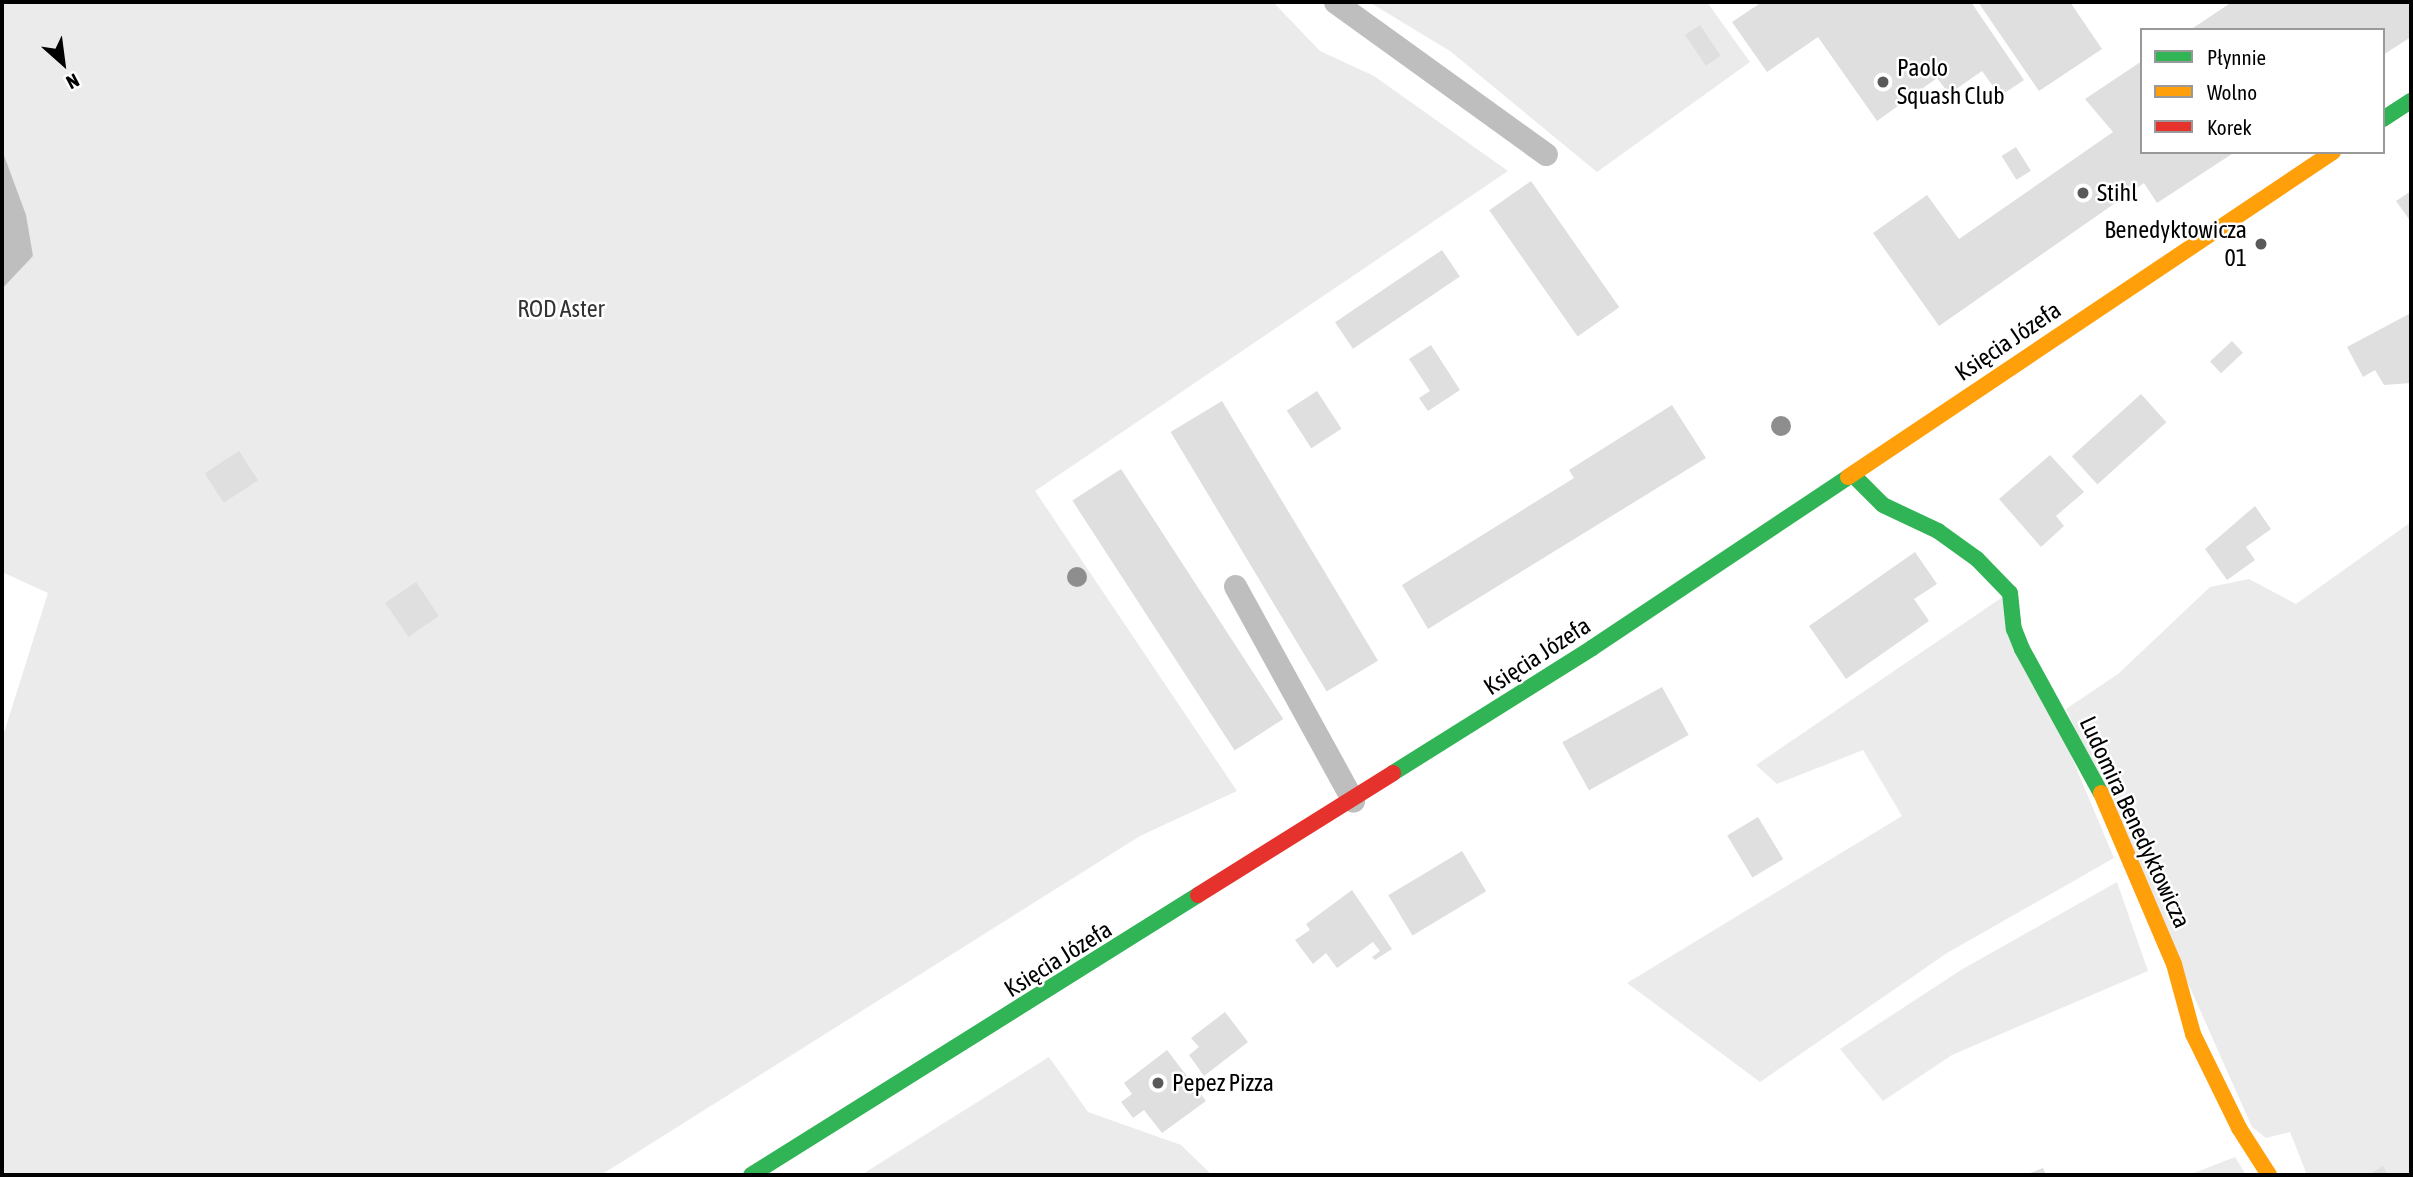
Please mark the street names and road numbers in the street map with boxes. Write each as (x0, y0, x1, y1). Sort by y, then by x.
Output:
street label: Księcia Józefa (1950, 295, 2066, 387)
street label: Księcia Józefa (1478, 611, 1596, 701)
street label: Ludomira Benedyktowicza (2073, 712, 2197, 932)
street label: Księcia Józefa (999, 915, 1117, 1003)

